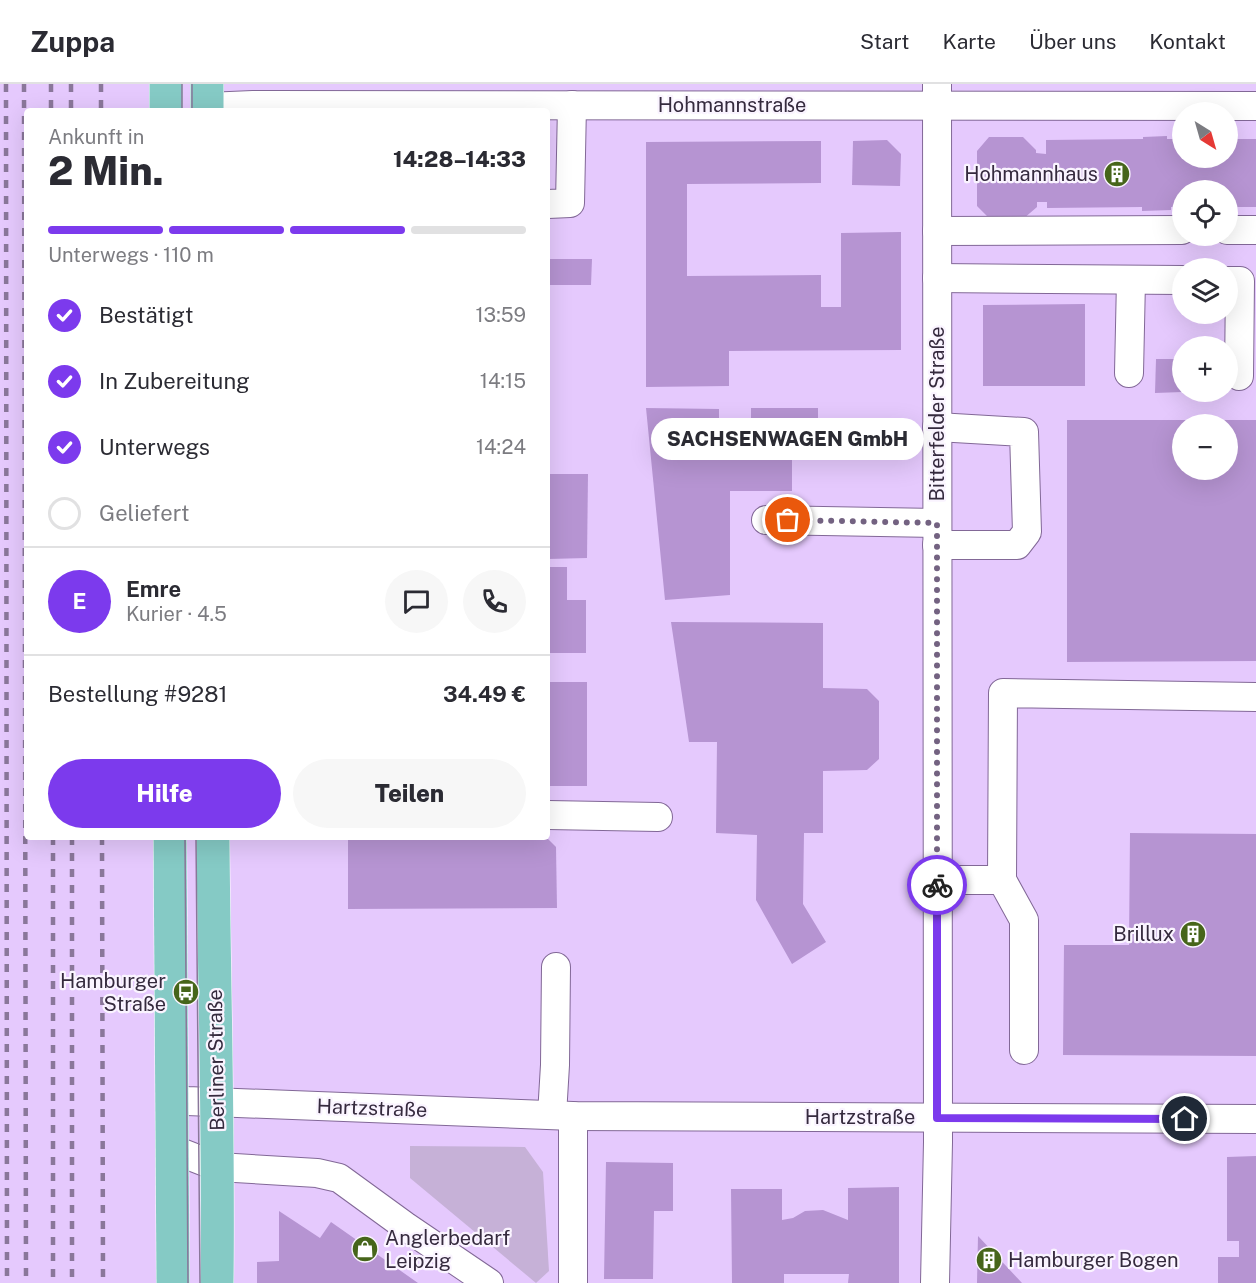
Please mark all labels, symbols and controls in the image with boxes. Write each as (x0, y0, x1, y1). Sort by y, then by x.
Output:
text: Zuppa (30, 25, 115, 58)
text: Start (860, 29, 909, 54)
text: Karte (942, 29, 996, 54)
text: Über uns (1029, 29, 1116, 54)
text: Kontakt (1149, 29, 1226, 54)
street label: Hohmannstraße (658, 93, 806, 117)
north arrow (1172, 102, 1238, 168)
map controls (1172, 102, 1238, 480)
text: Ankunft in (48, 125, 144, 149)
text: 14:28–14:33 (393, 146, 526, 172)
text: 2 Min. (48, 148, 164, 194)
building icon: Hohmannhaus (1102, 159, 1132, 189)
place label: Hohmannhaus (964, 162, 1098, 186)
button: locate (1172, 180, 1238, 246)
text: Unterwegs · 110 m (48, 243, 214, 267)
button: layers (1172, 258, 1238, 324)
icon: check (48, 299, 81, 332)
text: Bestätigt (99, 302, 194, 328)
text: 13:59 (475, 303, 526, 327)
street label: Bitterfelder Straße (925, 326, 949, 502)
button: + (1172, 336, 1238, 402)
icon: check (48, 365, 81, 398)
text: In Zubereitung (99, 368, 250, 394)
text: 14:15 (480, 369, 526, 393)
button: − (1172, 414, 1238, 480)
callout: SACHSENWAGEN GmbH (652, 418, 924, 460)
text: SACHSENWAGEN GmbH (667, 427, 908, 451)
icon: check (48, 431, 81, 464)
text: Unterwegs (99, 434, 210, 460)
text: 14:24 (476, 435, 526, 459)
pin (762, 494, 813, 545)
text: Geliefert (99, 500, 189, 526)
icon: bag (771, 503, 804, 536)
button: chat (385, 570, 448, 633)
button: phone (463, 570, 526, 633)
text: Emre (126, 576, 181, 602)
text: E (73, 588, 86, 614)
text: Kurier · 4.5 (126, 602, 227, 626)
text: Bestellung #9281 (48, 681, 227, 707)
text: 34.49 € (443, 681, 526, 707)
button: Hilfe (48, 759, 281, 828)
button: Teilen (293, 759, 526, 828)
courier (907, 855, 967, 915)
icon: bike (921, 869, 954, 902)
building icon: Brillux (1178, 919, 1208, 949)
place label: Brillux (1113, 922, 1174, 946)
place label: Hamburger Straße (60, 969, 166, 1016)
bus stop icon: Hamburger Straße (171, 977, 201, 1007)
street label: Berliner Straße (203, 989, 229, 1131)
pin (1159, 1093, 1210, 1144)
street label: Hartzstraße (316, 1094, 428, 1122)
icon: home (1168, 1102, 1201, 1135)
street label: Hartzstraße (805, 1105, 915, 1129)
place label: Anglerbedarf Leipzig (385, 1226, 510, 1273)
shop icon: Anglerbedarf Leipzig (350, 1234, 380, 1264)
building icon: Hamburger Bogen (974, 1245, 1004, 1275)
place label: Hamburger Bogen (1008, 1248, 1179, 1272)

